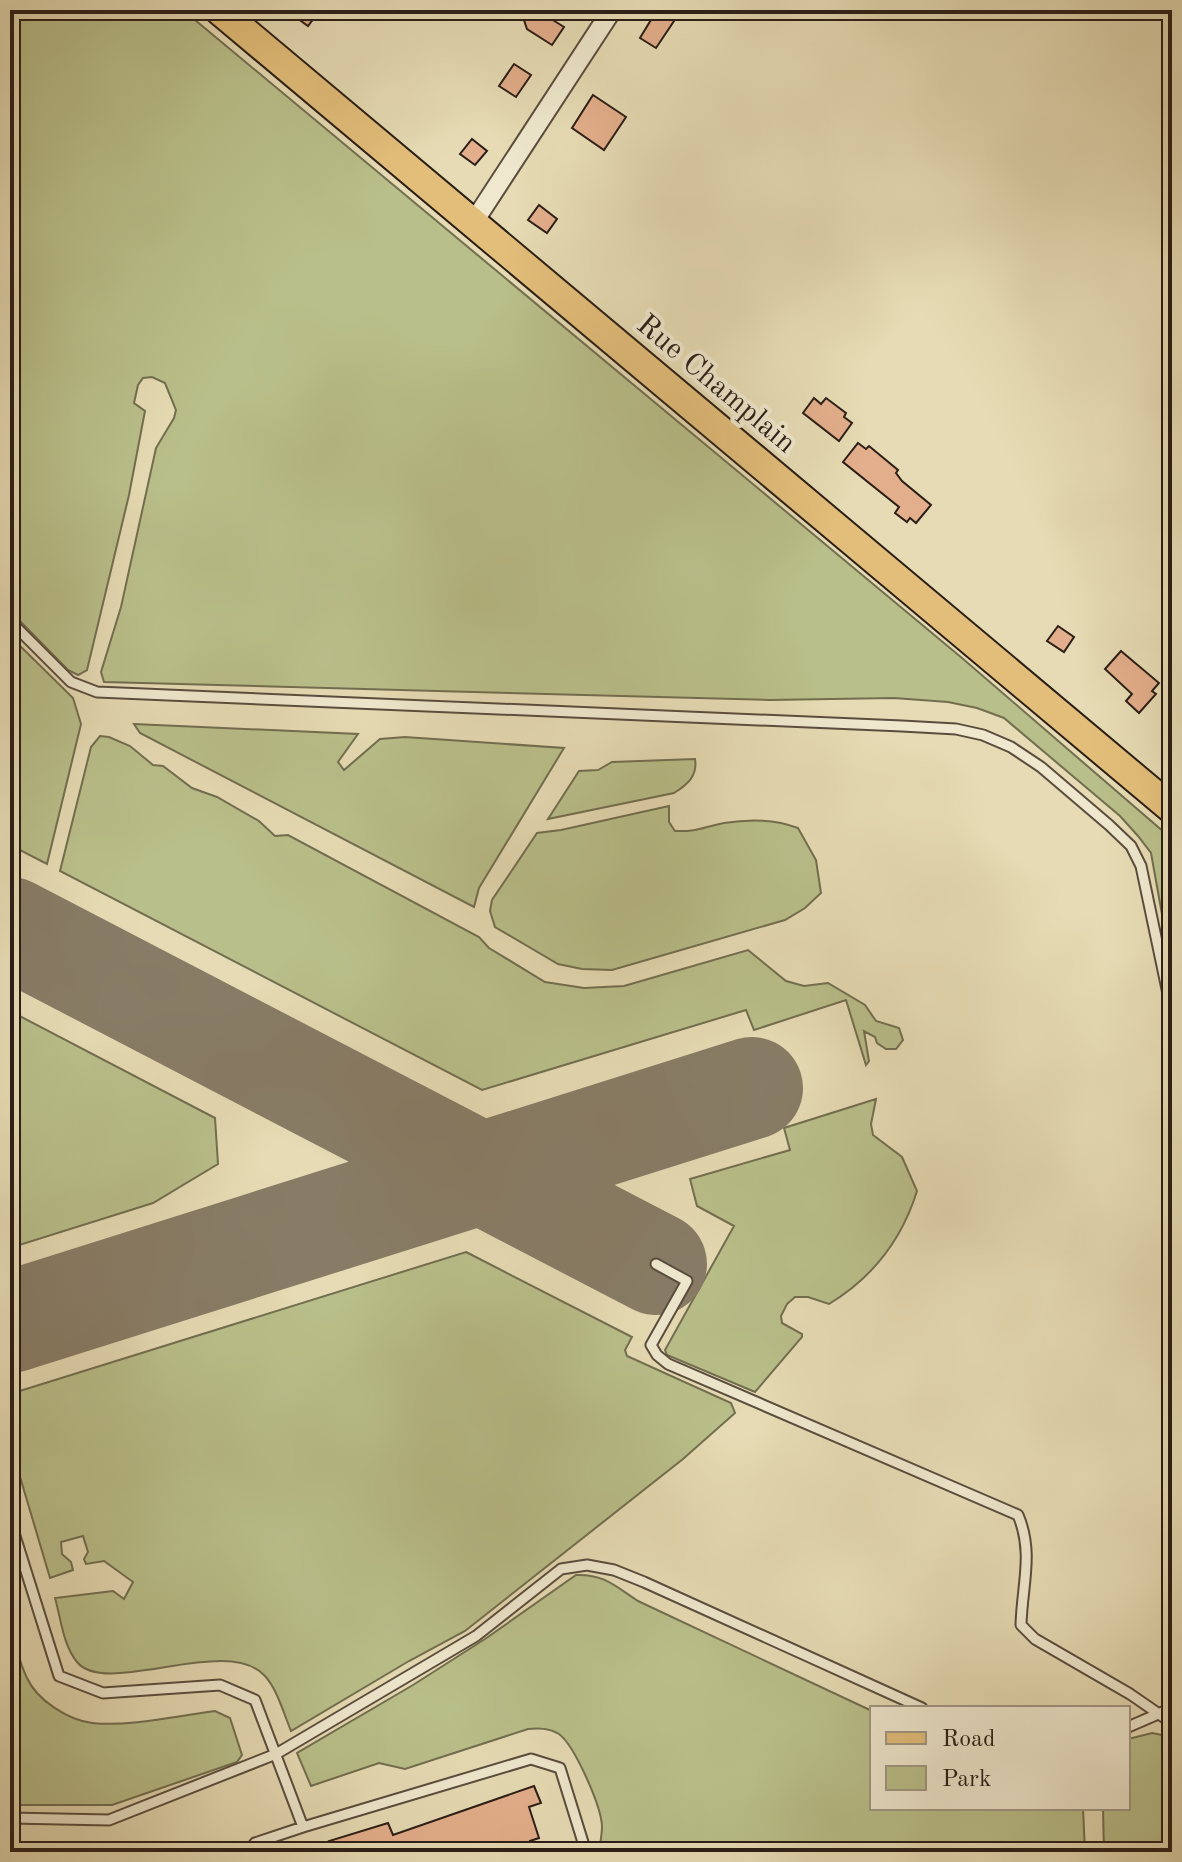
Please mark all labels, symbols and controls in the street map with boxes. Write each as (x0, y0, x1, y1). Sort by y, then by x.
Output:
street label: Rue Champlain (630, 310, 801, 460)
legend (870, 1706, 1130, 1810)
text: Road (942, 1728, 995, 1752)
text: Park (942, 1768, 991, 1792)

